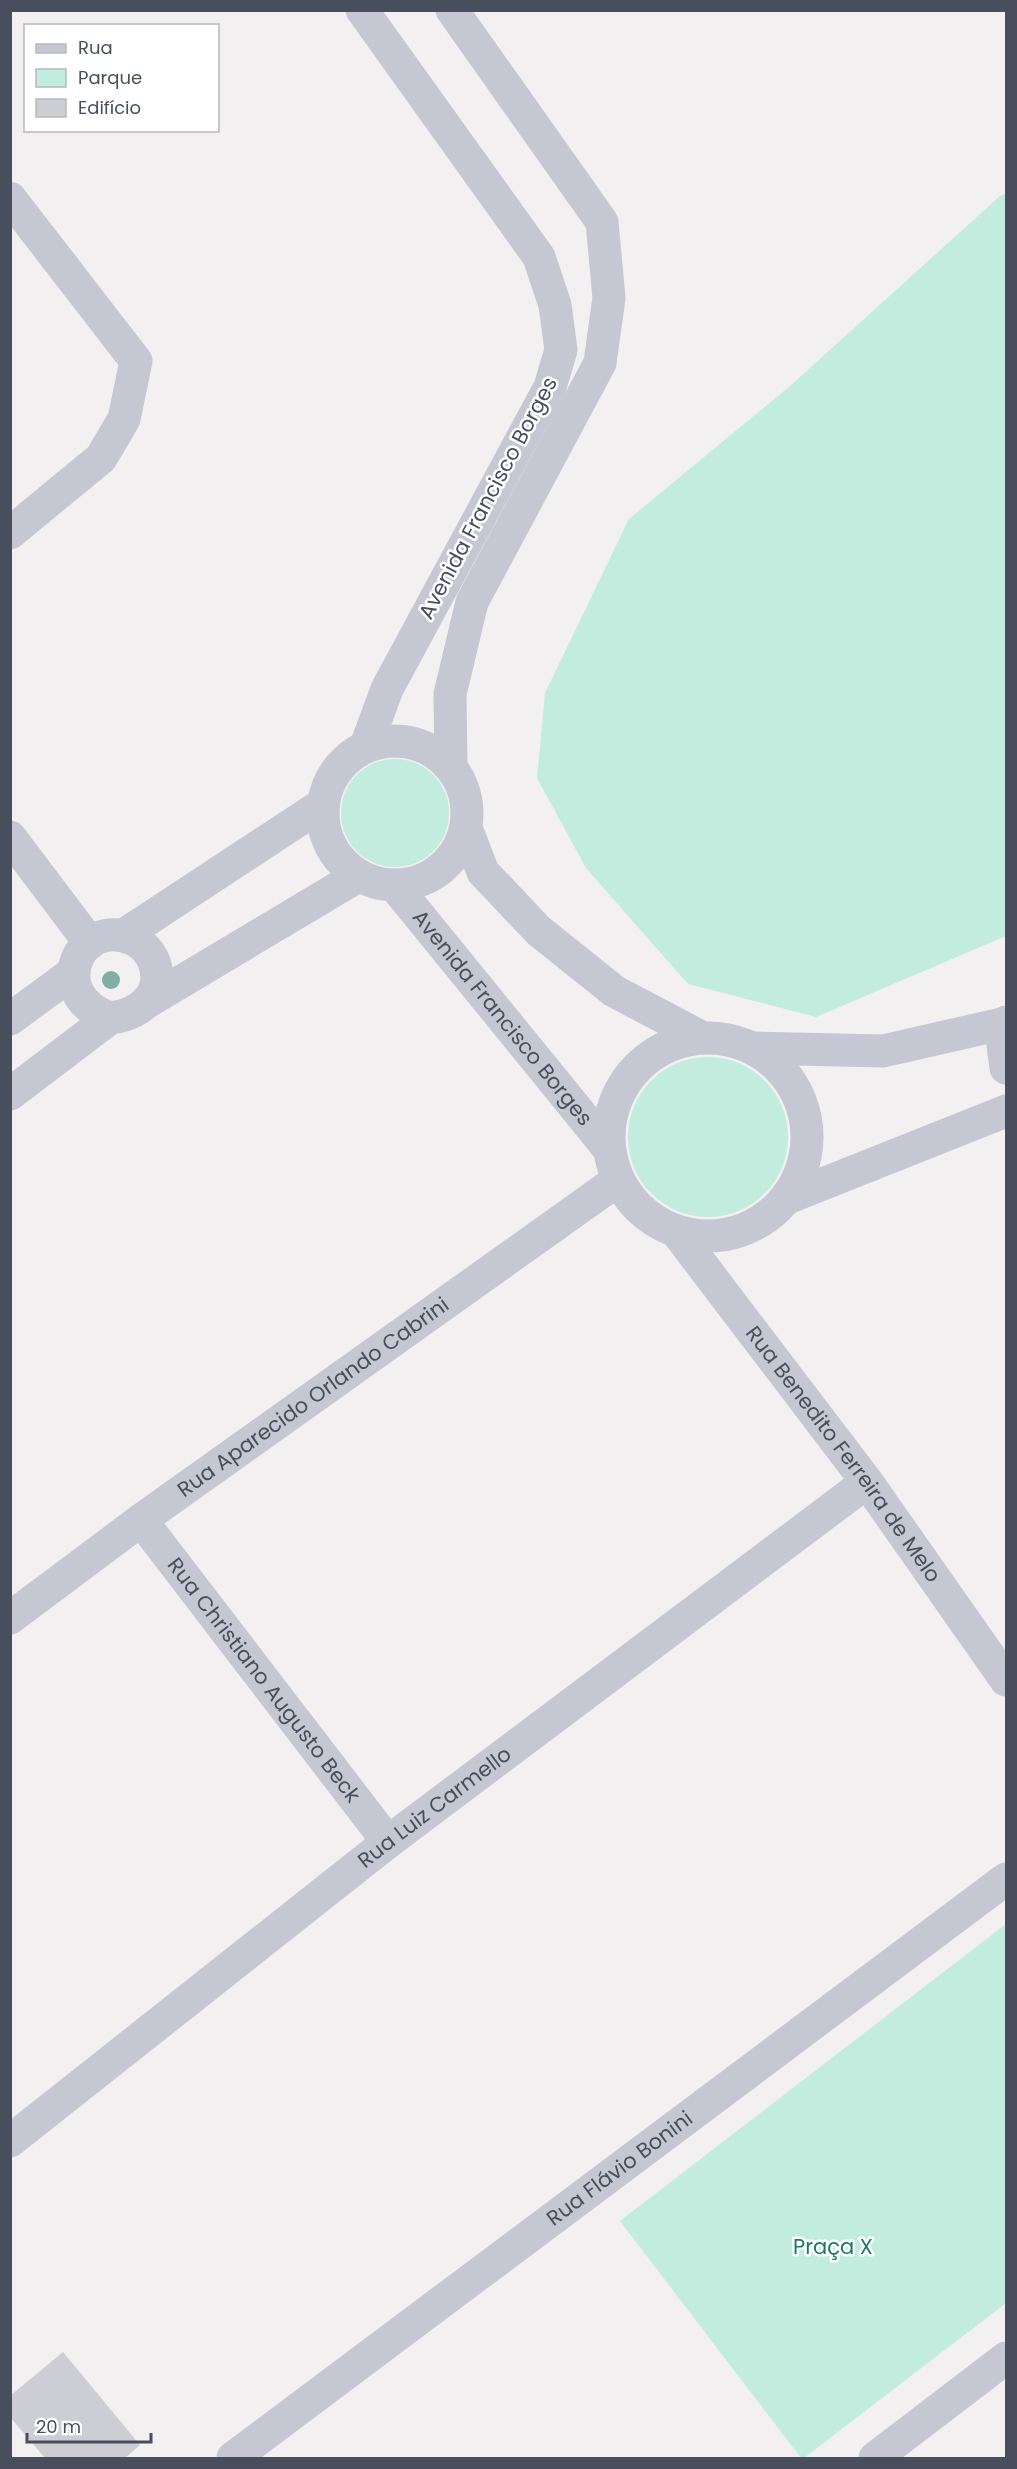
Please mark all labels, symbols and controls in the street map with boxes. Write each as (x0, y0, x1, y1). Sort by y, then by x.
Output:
legend (24, 24, 219, 132)
text: Rua (78, 35, 113, 60)
text: Parque (78, 65, 142, 90)
text: Edifício (78, 95, 141, 120)
street label: Avenida Francisco Borges (411, 371, 564, 624)
street label: Avenida Francisco Borges (406, 903, 599, 1132)
street label: Rua Aparecido Orlando Cabrini (171, 1290, 455, 1504)
street label: Rua Benedito Ferreira de Melo (739, 1320, 948, 1588)
street label: Rua Christiano Augusto Beck (161, 1551, 368, 1809)
street label: Rua Luiz Carmello (351, 1739, 517, 1875)
street label: Rua Flávio Bonini (540, 2104, 698, 2232)
park label: Praça X (793, 2232, 873, 2261)
scale bar (27, 2406, 152, 2444)
text: 20 m (36, 2414, 81, 2439)

